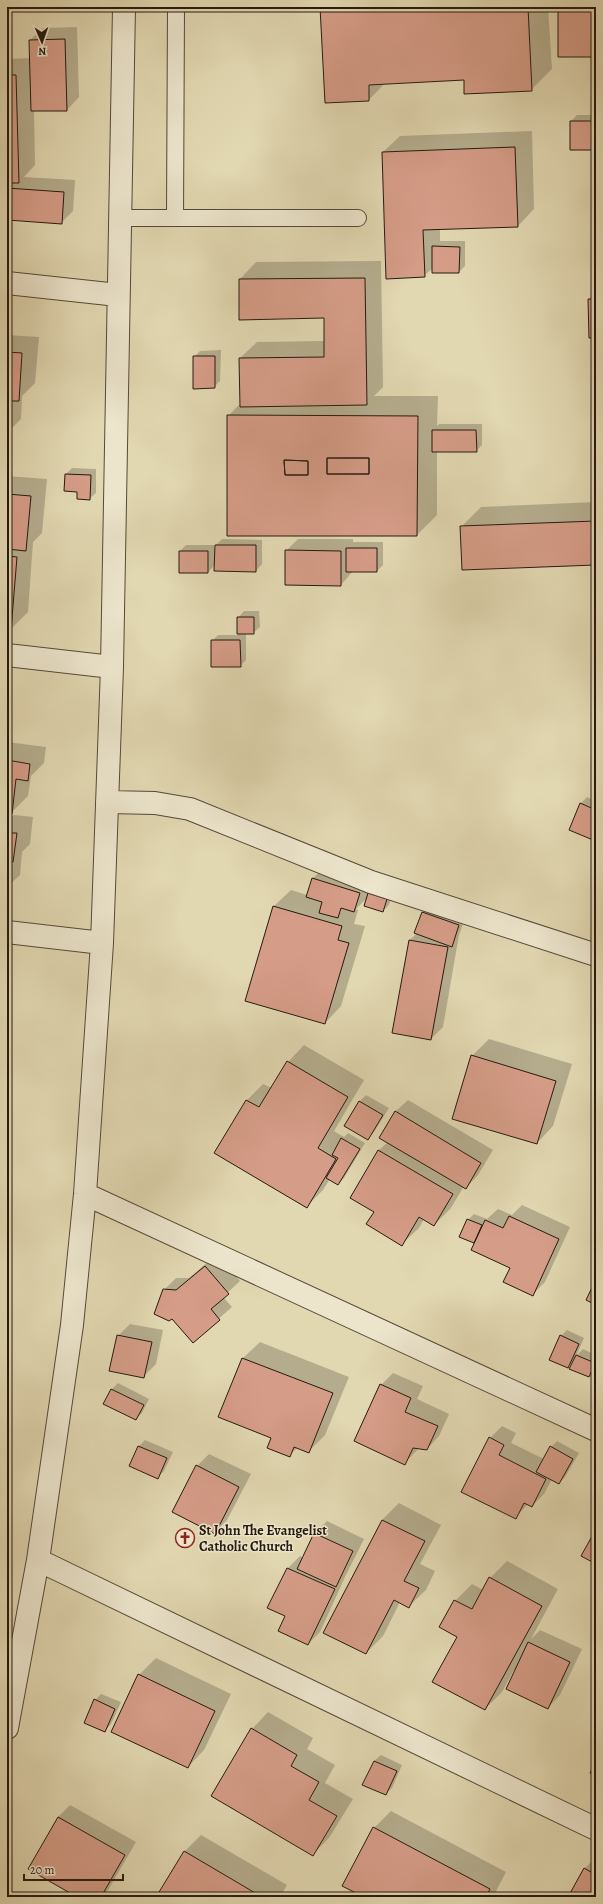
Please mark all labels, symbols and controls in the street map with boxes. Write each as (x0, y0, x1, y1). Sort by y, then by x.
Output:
north arrow (22, 22, 62, 62)
text: N (38, 44, 47, 59)
place label: St John The Evangelist Catholic Church (199, 1521, 327, 1556)
church icon: St John The Evangelist Catholic Church (174, 1527, 196, 1549)
scale bar (24, 1856, 123, 1882)
text: 20 m (30, 1862, 54, 1878)

